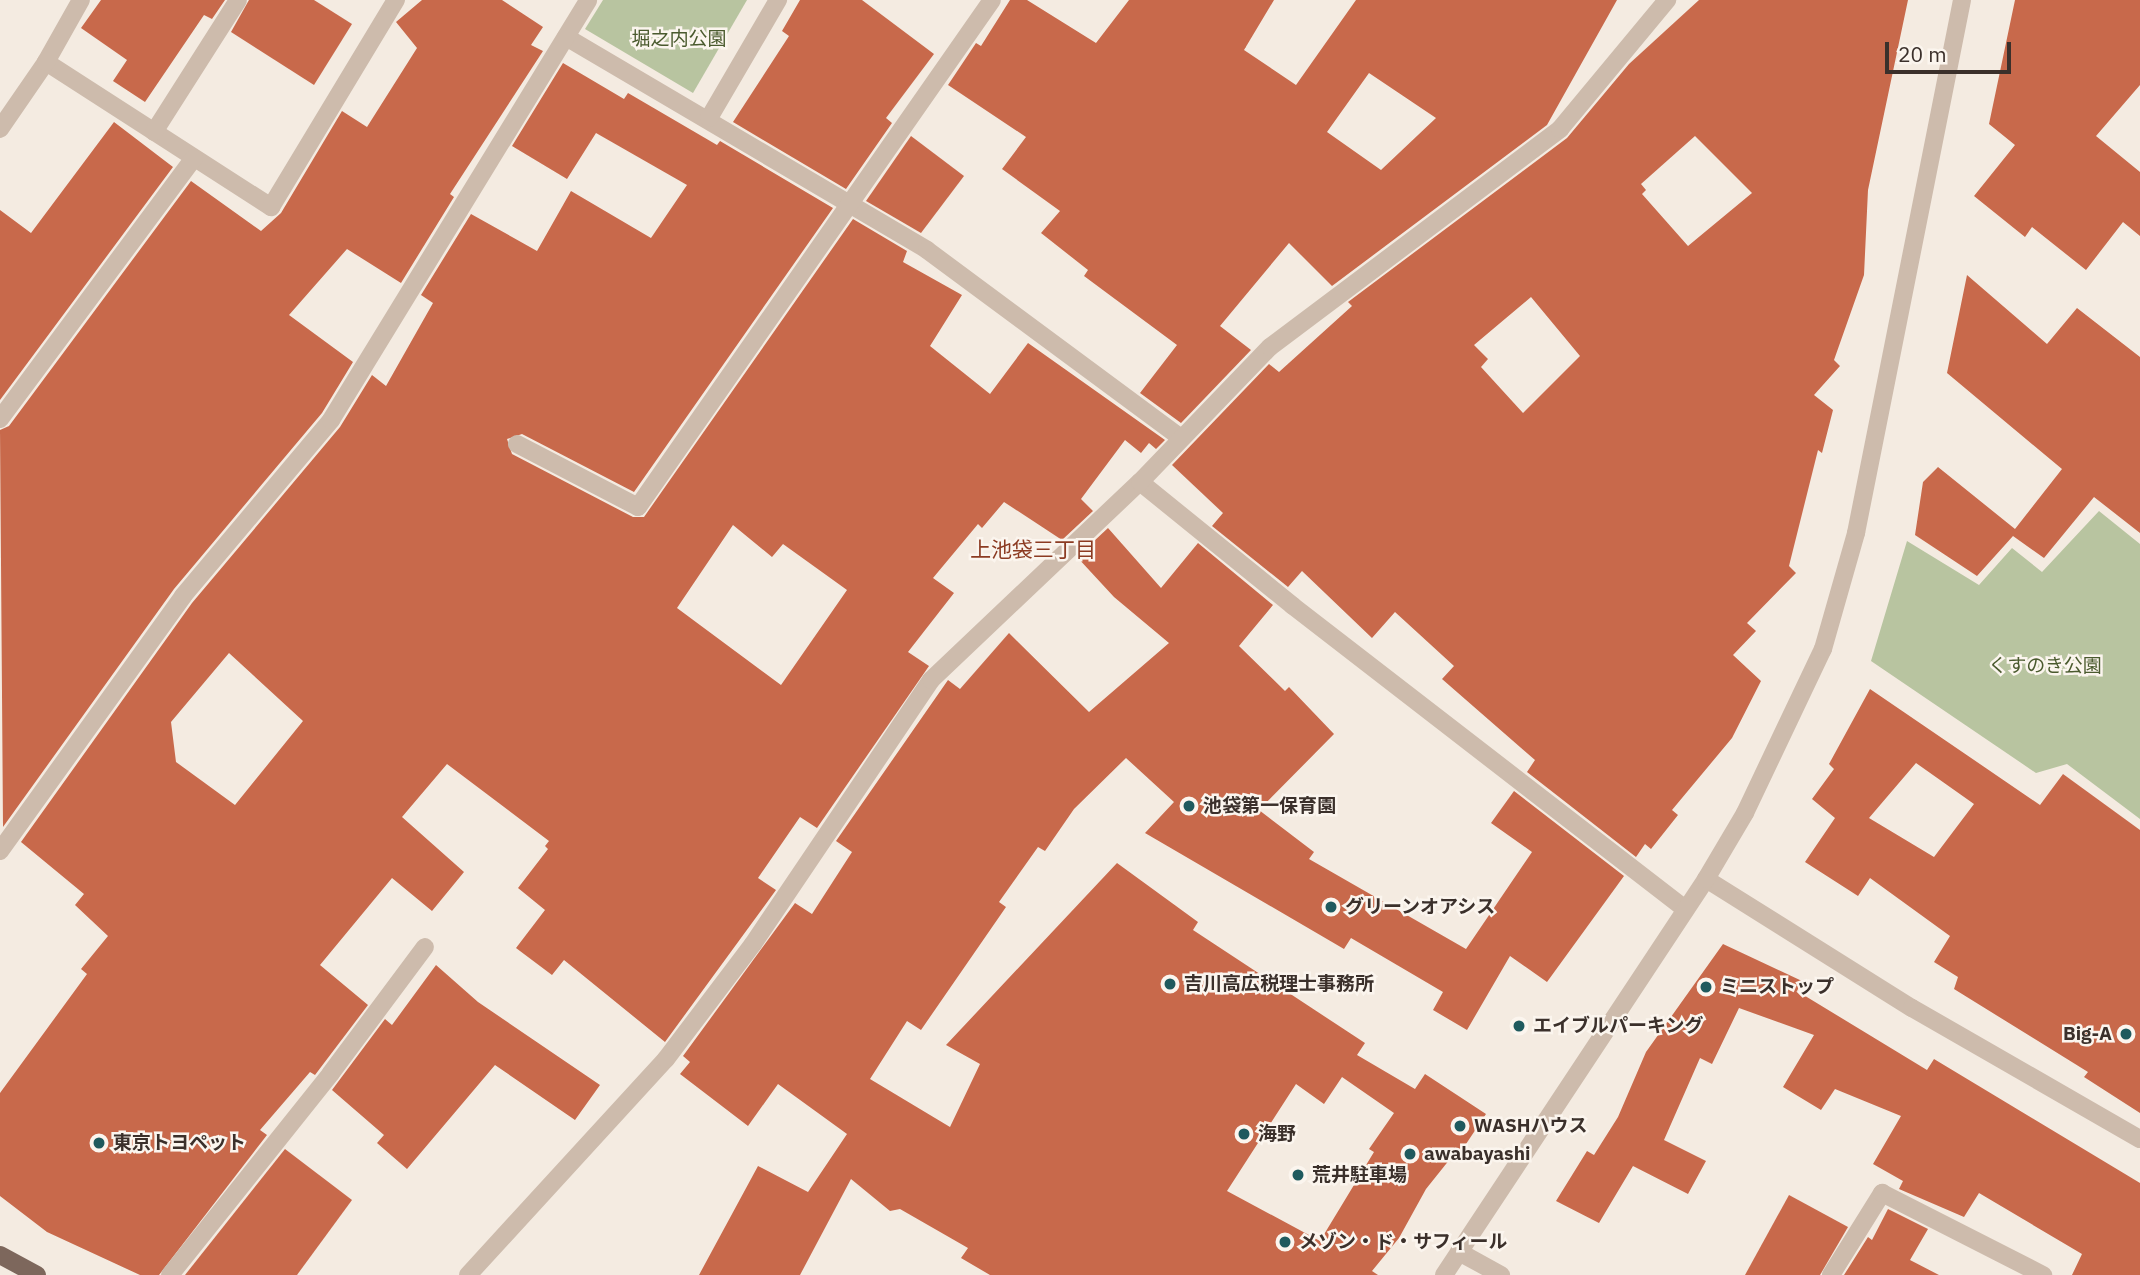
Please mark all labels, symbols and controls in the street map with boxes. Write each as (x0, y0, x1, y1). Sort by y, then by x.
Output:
park label: 堀之内公園 (632, 28, 726, 50)
scale bar (1888, 28, 2014, 72)
text: 20 m (1898, 40, 1947, 68)
district label: 上池袋三丁目 (970, 536, 1096, 562)
park label: くすのき公園 (1988, 655, 2102, 677)
place label: 池袋第一保育園 (1203, 795, 1336, 817)
marker: 池袋第一保育園 (1181, 798, 1197, 814)
place label: グリーンオアシス (1345, 896, 1497, 918)
marker: グリーンオアシス (1323, 899, 1339, 915)
place label: 吉川高広税理士事務所 (1184, 973, 1374, 995)
marker: 吉川高広税理士事務所 (1162, 976, 1178, 992)
place label: ミニストップ (1720, 976, 1834, 998)
marker: ミニストップ (1698, 979, 1714, 995)
place label: エイブルパーキング (1533, 1015, 1704, 1037)
marker: エイブルパーキング (1511, 1018, 1527, 1034)
place label: Big-A (2063, 1023, 2112, 1045)
marker: Big-A (2118, 1026, 2134, 1042)
place label: WASHハウス (1474, 1115, 1588, 1137)
marker: WASHハウス (1452, 1118, 1468, 1134)
place label: 海野 (1258, 1123, 1296, 1145)
marker: 海野 (1236, 1126, 1252, 1142)
place label: 東京トヨペット (113, 1132, 246, 1154)
marker: 東京トヨペット (91, 1135, 107, 1151)
place label: awabayashi (1424, 1143, 1530, 1165)
marker: awabayashi (1402, 1146, 1418, 1162)
place label: 荒井駐車場 (1312, 1164, 1407, 1186)
marker: 荒井駐車場 (1290, 1167, 1306, 1183)
place label: メゾン・ド・サフィール (1299, 1231, 1508, 1253)
marker: メゾン・ド・サフィール (1277, 1234, 1293, 1250)

